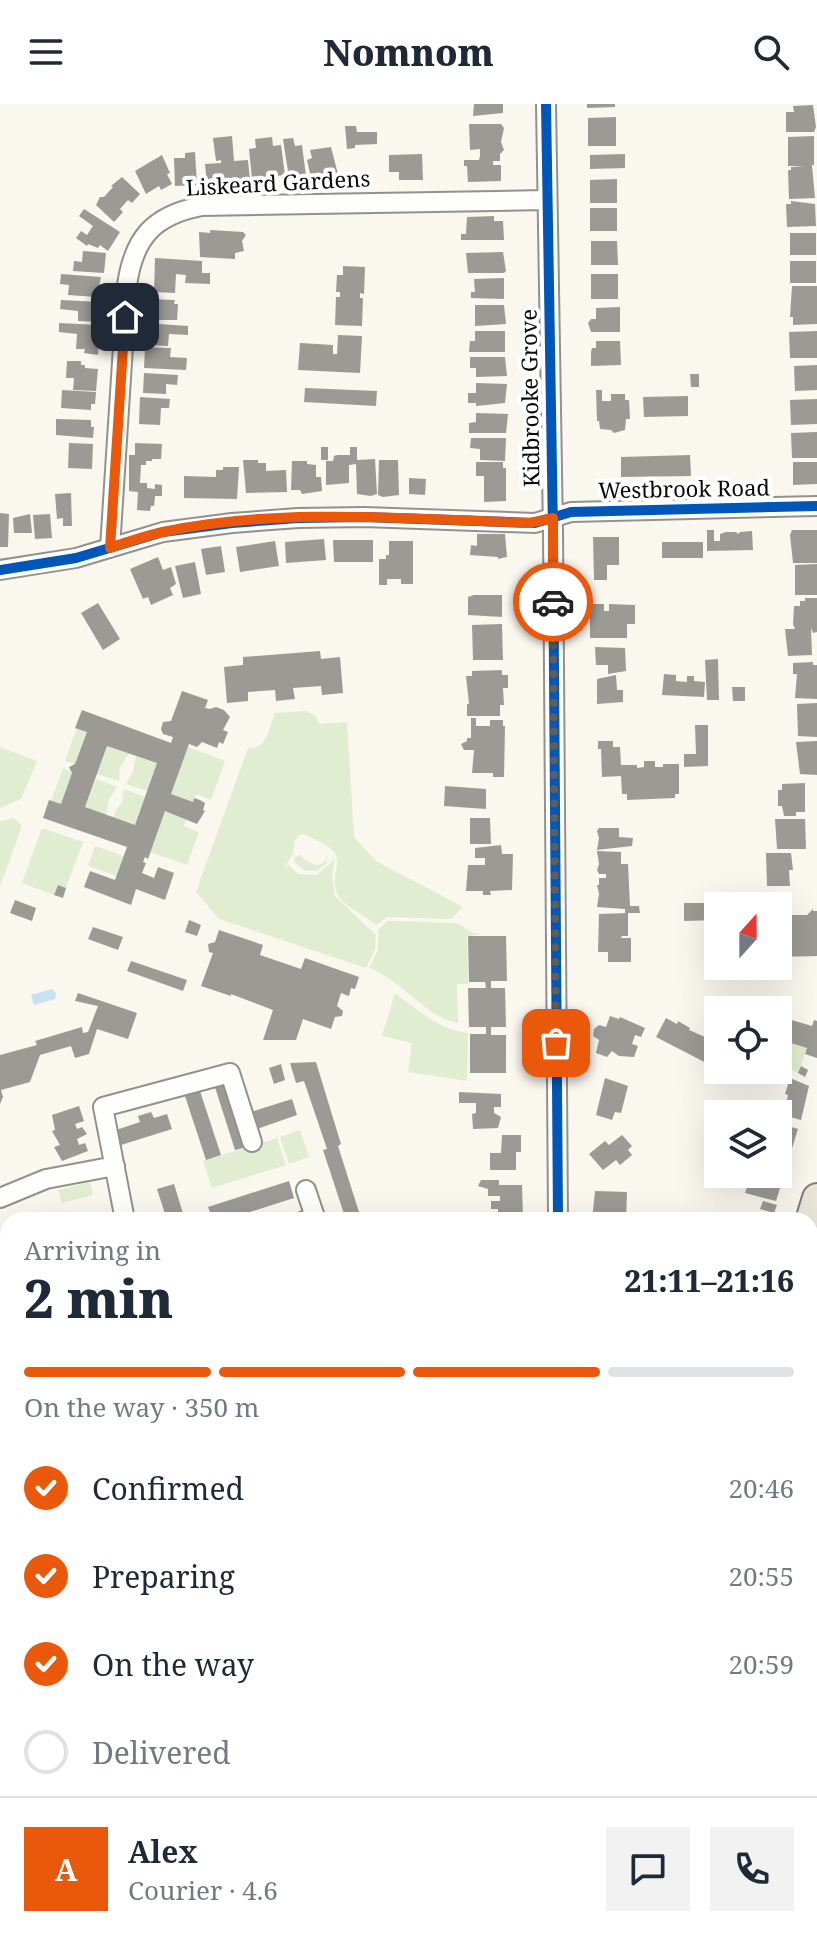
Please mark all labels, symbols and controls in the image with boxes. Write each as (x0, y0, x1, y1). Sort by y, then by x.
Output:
text: Nomnom (323, 28, 494, 77)
icon: menu (24, 30, 68, 74)
icon: search (749, 30, 793, 74)
street label: Liskeard Gardens (185, 162, 371, 202)
pin (91, 283, 159, 351)
icon: home (103, 295, 147, 339)
street label: Kidbrooke Grove (512, 309, 546, 487)
street label: Westbrook Road (598, 471, 771, 504)
courier (513, 562, 593, 642)
icon: car (531, 580, 575, 624)
north arrow (704, 892, 792, 980)
map controls (704, 892, 792, 1188)
button: locate (704, 996, 792, 1084)
pin (522, 1009, 590, 1077)
icon: bag (534, 1021, 578, 1065)
button: layers (704, 1100, 792, 1188)
text: Arriving in (24, 1232, 161, 1268)
text: 21:11–21:16 (624, 1260, 794, 1301)
text: 2 min (24, 1262, 173, 1333)
text: On the way · 350 m (24, 1389, 259, 1425)
icon: check (24, 1466, 68, 1510)
text: Confirmed (92, 1468, 244, 1509)
text: 20:46 (728, 1470, 794, 1506)
icon: check (24, 1554, 68, 1598)
text: Preparing (92, 1556, 235, 1597)
text: 20:55 (728, 1558, 794, 1594)
icon: check (24, 1642, 68, 1686)
text: On the way (92, 1644, 254, 1685)
text: 20:59 (728, 1646, 794, 1682)
text: Delivered (92, 1732, 231, 1773)
button: chat (606, 1827, 690, 1911)
button: phone (710, 1827, 794, 1911)
text: Alex (128, 1831, 198, 1872)
text: A (55, 1849, 77, 1890)
text: Courier · 4.6 (128, 1872, 278, 1908)

